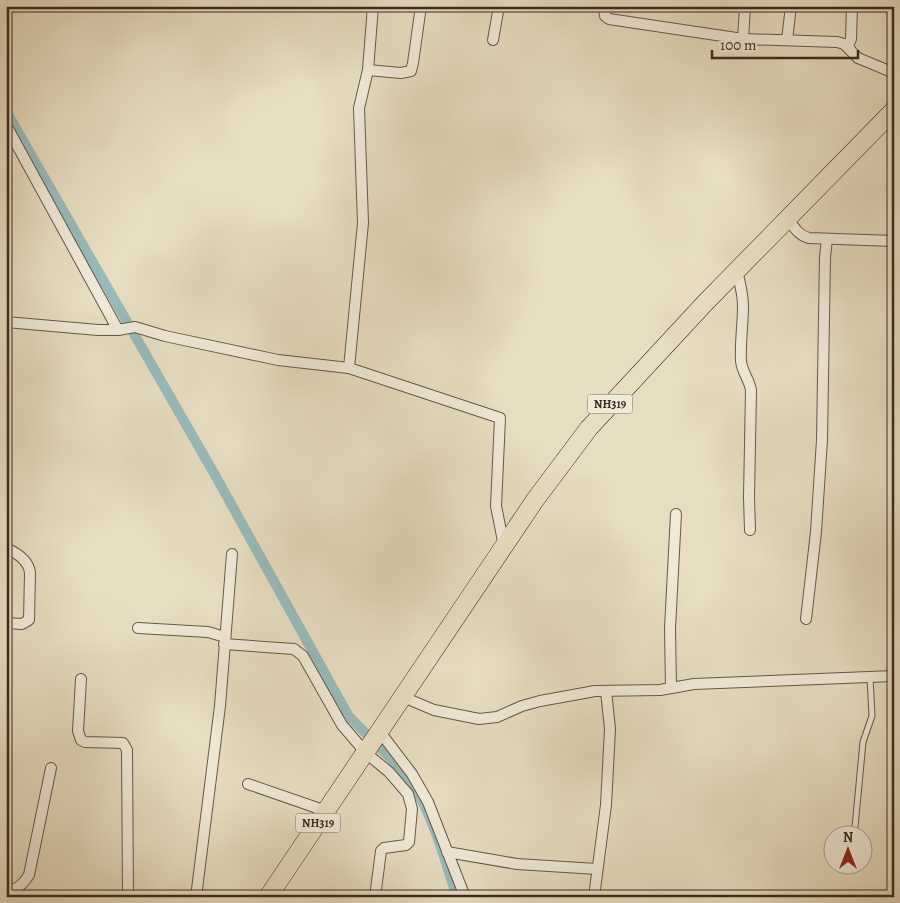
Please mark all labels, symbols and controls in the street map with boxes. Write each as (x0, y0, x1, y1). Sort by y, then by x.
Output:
scale bar (712, 28, 859, 60)
text: 100 m (720, 35, 757, 55)
road number: NH319 (588, 394, 632, 414)
road number: NH319 (296, 814, 340, 832)
north arrow (822, 826, 872, 876)
text: N (843, 828, 853, 847)

